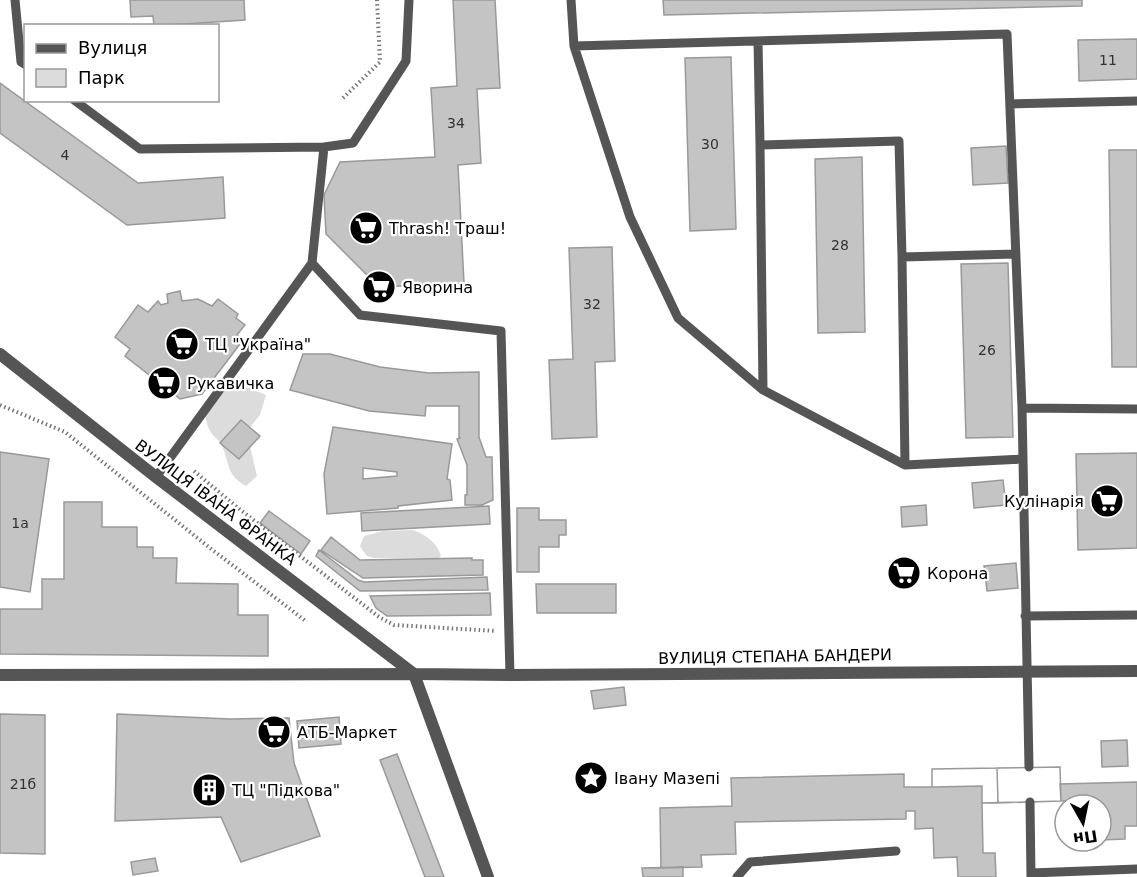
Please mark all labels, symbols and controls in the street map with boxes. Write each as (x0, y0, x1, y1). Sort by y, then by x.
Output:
legend (24, 24, 219, 102)
text: Вулиця (78, 37, 147, 58)
house number: 11 (1099, 52, 1117, 68)
text: Парк (78, 67, 125, 88)
house number: 34 (447, 115, 465, 131)
house number: 30 (701, 136, 719, 152)
house number: 4 (61, 147, 70, 163)
supermarket icon: Thrash! Траш! (348, 210, 384, 246)
place label: Thrash! Траш! (388, 219, 506, 238)
house number: 28 (831, 237, 849, 253)
supermarket icon: Яворина (361, 269, 397, 305)
place label: Яворина (402, 278, 473, 297)
house number: 32 (583, 296, 601, 312)
supermarket icon: ТЦ "Україна" (164, 326, 200, 362)
place label: ТЦ "Україна" (204, 335, 311, 354)
house number: 26 (978, 342, 996, 358)
supermarket icon: Рукавичка (146, 365, 182, 401)
place label: Рукавичка (187, 374, 274, 393)
street label: ВУЛИЦЯ ІВАНА ФРАНКА (131, 436, 300, 569)
supermarket icon: Кулінарія (1089, 483, 1125, 519)
place label: Кулінарія (1004, 492, 1084, 511)
house number: 1а (11, 515, 29, 531)
supermarket icon: Корона (886, 555, 922, 591)
place label: Корона (927, 564, 988, 583)
street label: ВУЛИЦЯ СТЕПАНА БАНДЕРИ (658, 645, 892, 668)
supermarket icon: АТБ-Маркет (256, 714, 292, 750)
place label: АТБ-Маркет (297, 723, 397, 742)
place icon: Івану Мазепі (573, 760, 609, 796)
place label: Івану Мазепі (614, 769, 720, 788)
building icon: ТЦ "Підкова" (191, 772, 227, 808)
house number: 21б (10, 776, 36, 792)
place label: ТЦ "Підкова" (231, 781, 340, 800)
north arrow (1053, 793, 1113, 853)
text: Пн (1072, 826, 1099, 849)

